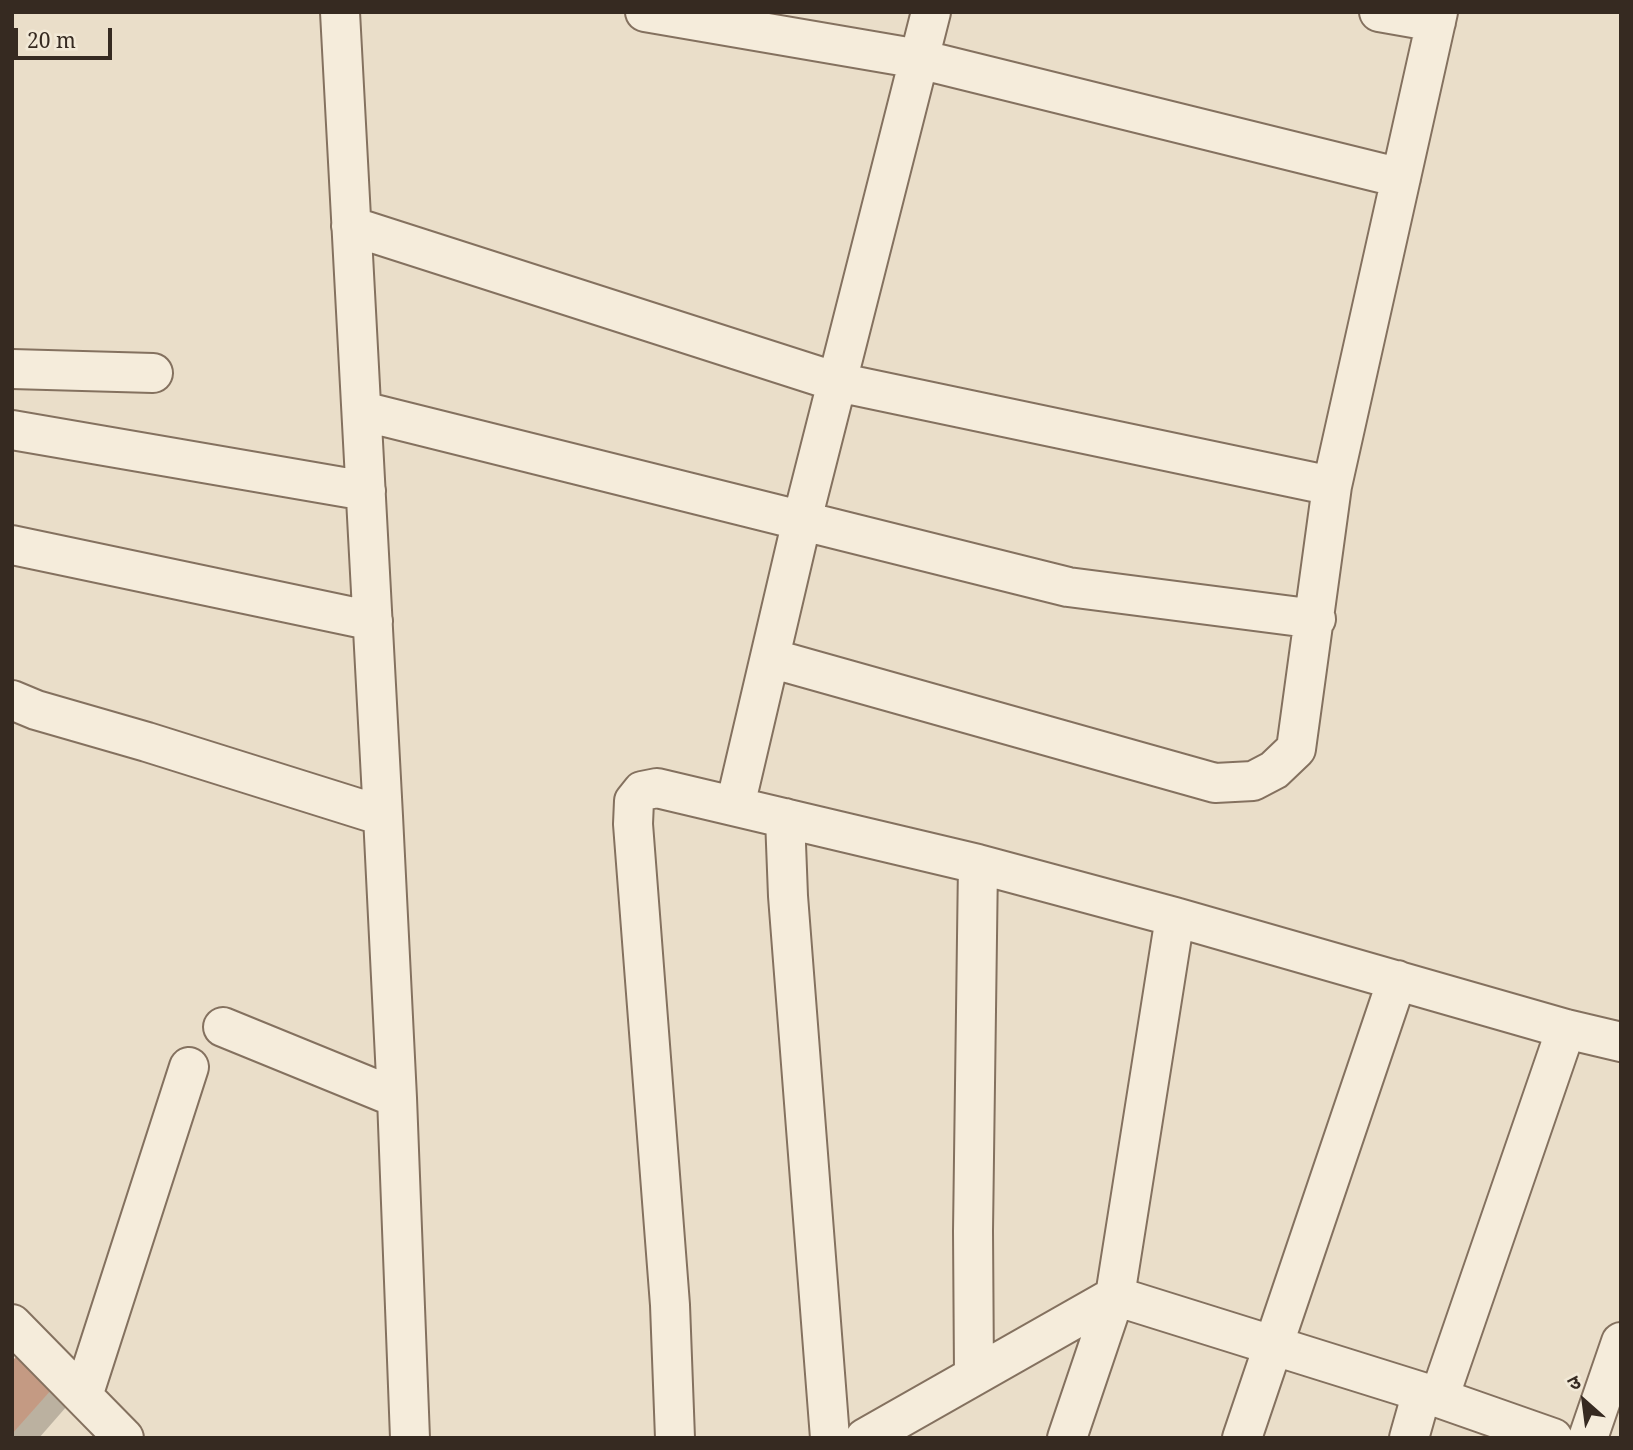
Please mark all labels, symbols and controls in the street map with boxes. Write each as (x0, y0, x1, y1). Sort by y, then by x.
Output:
scale bar (18, 14, 116, 58)
text: 20 m (27, 26, 76, 54)
north arrow (1549, 1366, 1619, 1436)
text: उ (1563, 1368, 1585, 1397)

